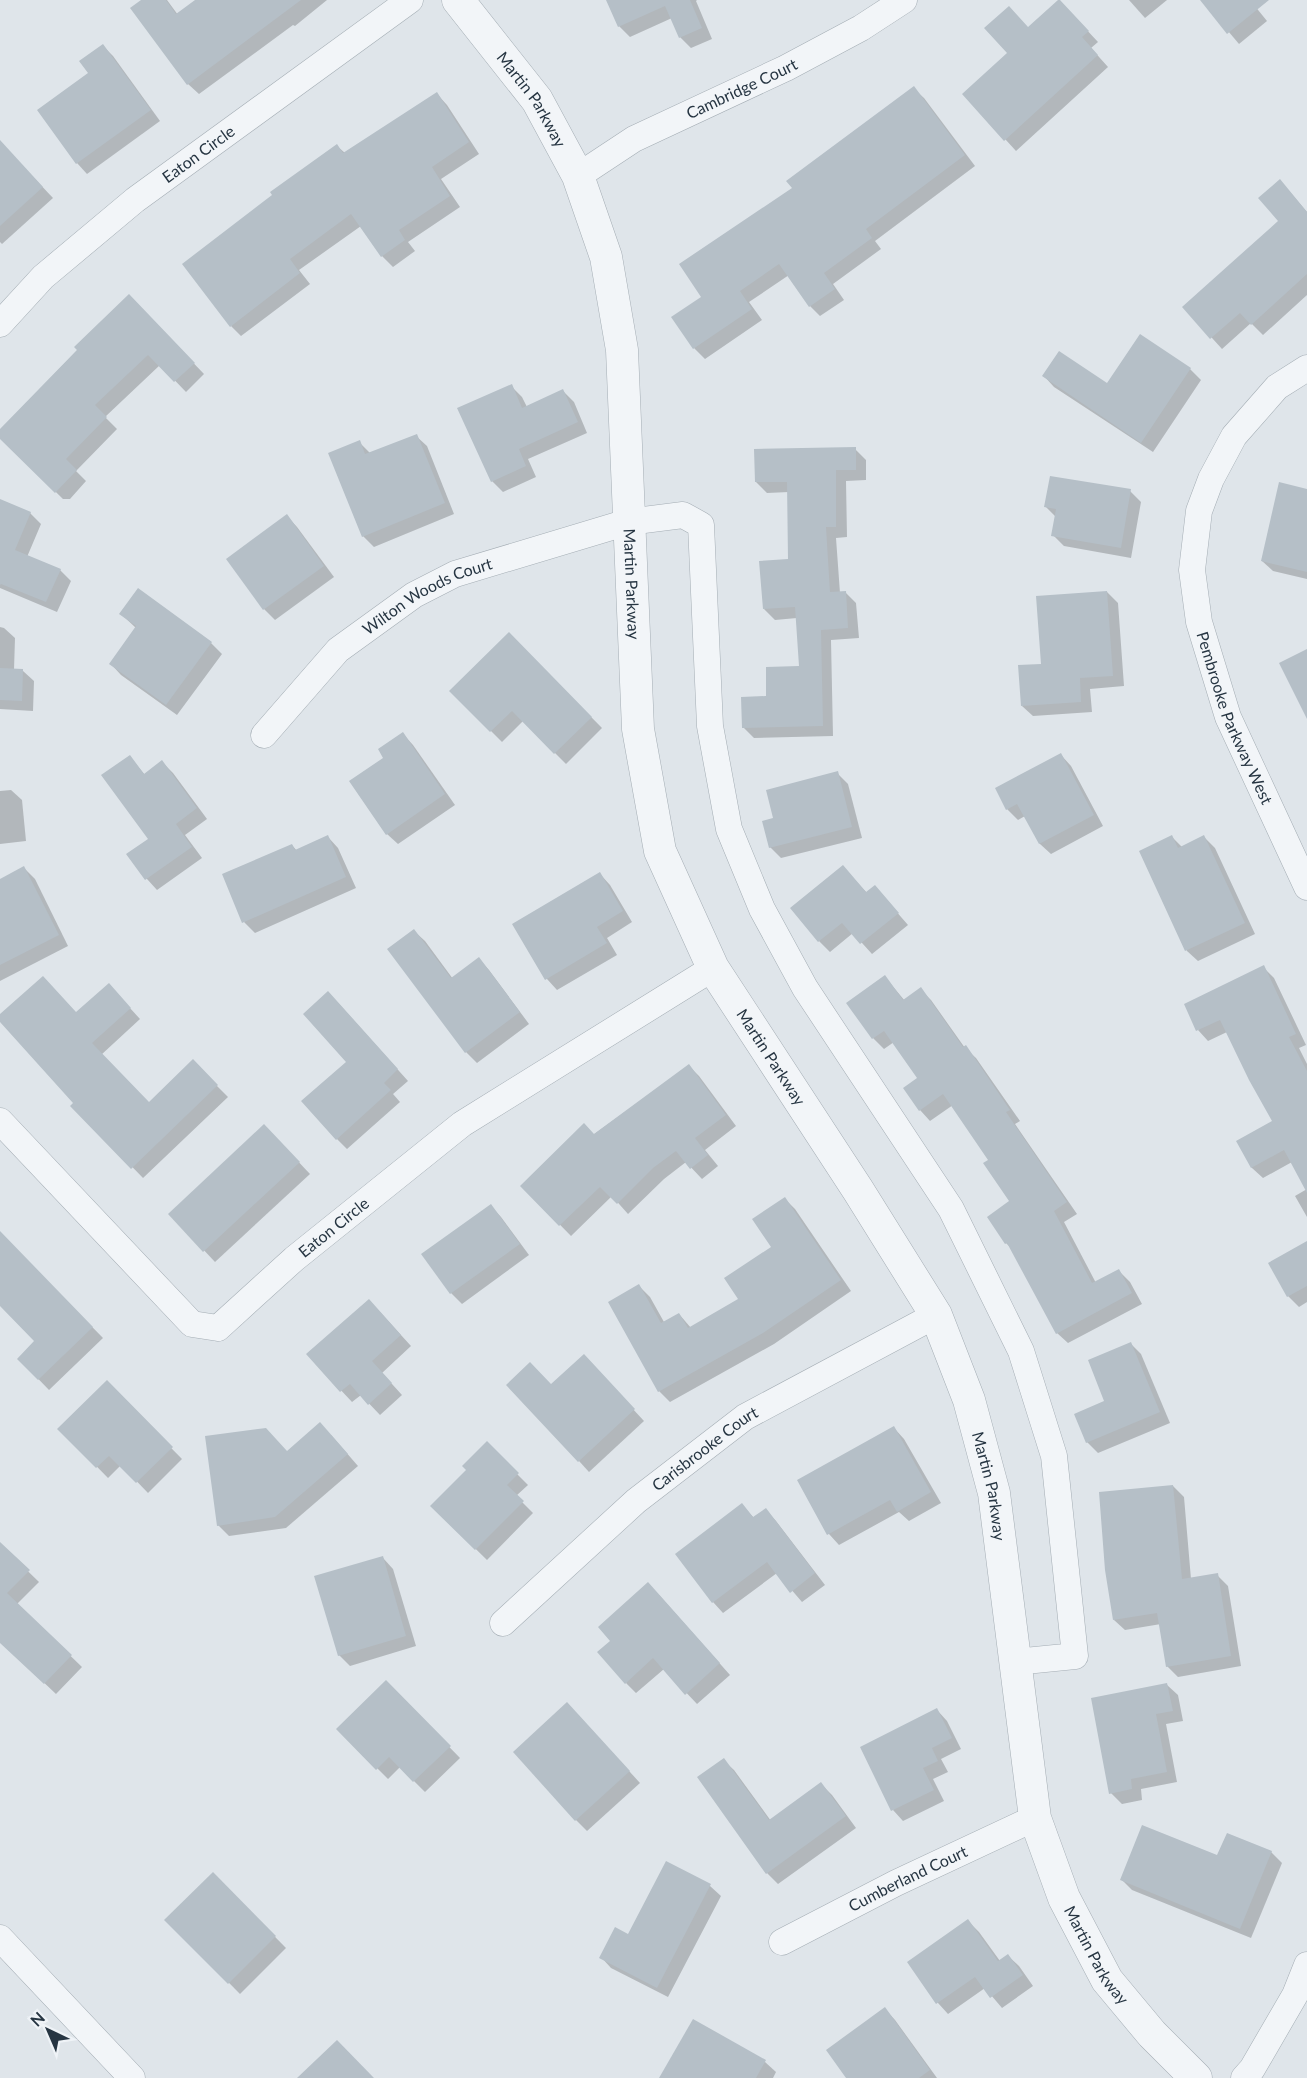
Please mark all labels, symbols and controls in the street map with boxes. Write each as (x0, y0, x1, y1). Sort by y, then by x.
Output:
street label: Martin Parkway (493, 48, 571, 151)
street label: Cambridge Court (683, 54, 800, 122)
street label: Eaton Circle (158, 121, 238, 186)
street label: Martin Parkway (621, 528, 644, 641)
street label: Wilton Woods Court (358, 553, 494, 638)
street label: Pembrooke Parkway West (1193, 629, 1277, 807)
street label: Martin Parkway (733, 1005, 810, 1109)
street label: Eaton Circle (294, 1193, 372, 1261)
street label: Carisbrooke Court (648, 1402, 761, 1494)
street label: Martin Parkway (969, 1429, 1010, 1542)
street label: Cumberland Court (845, 1841, 970, 1915)
street label: Martin Parkway (1061, 1902, 1134, 2008)
north arrow (18, 2000, 78, 2060)
text: N (26, 2008, 48, 2030)

